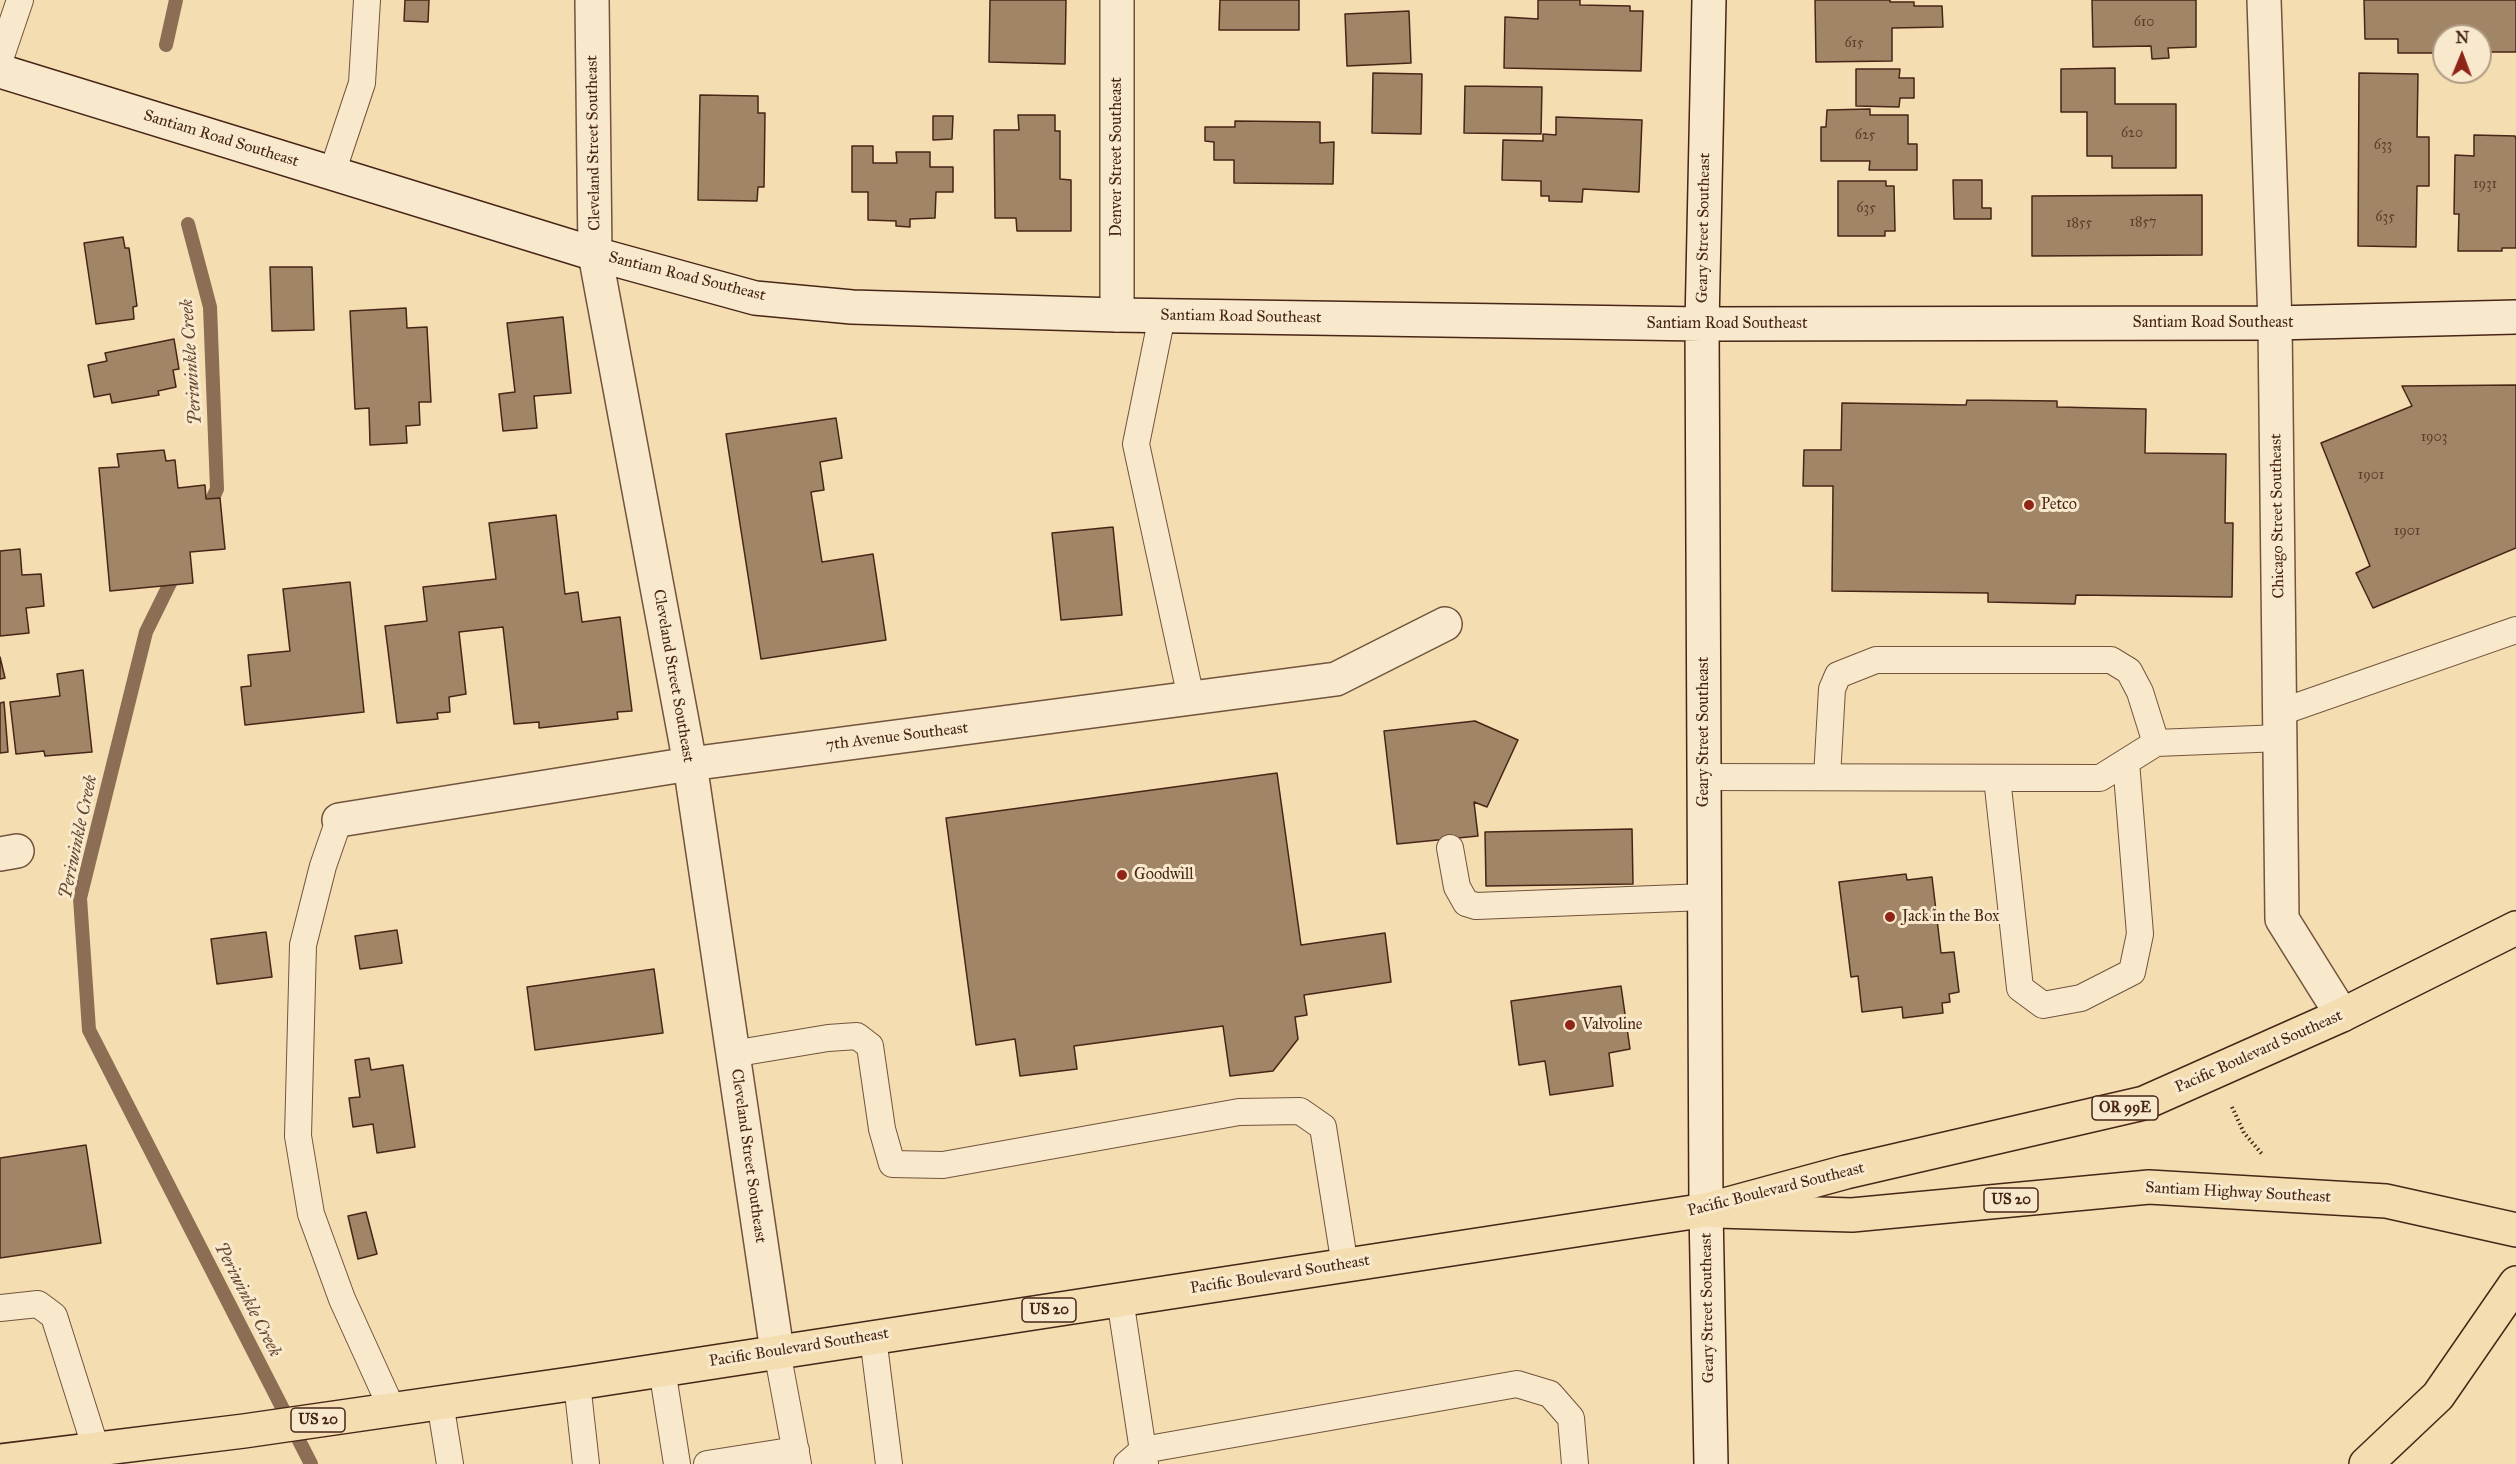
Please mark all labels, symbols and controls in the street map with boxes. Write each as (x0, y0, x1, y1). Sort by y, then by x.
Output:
house number: 610 (2134, 15, 2154, 31)
north arrow (2432, 24, 2492, 84)
text: N (2455, 28, 2469, 47)
house number: 615 (1844, 36, 1864, 52)
street label: Cleveland Street Southeast (583, 55, 605, 231)
street label: Denver Street Southeast (1107, 77, 1127, 237)
street label: Santiam Road Southeast (141, 106, 301, 172)
house number: 620 (2121, 126, 2143, 142)
house number: 625 (1855, 128, 1875, 144)
house number: 633 (2374, 138, 2392, 154)
street label: Geary Street Southeast (1693, 153, 1715, 303)
house number: 1931 (2473, 177, 2497, 193)
house number: 635 (1856, 201, 1876, 217)
house number: 635 (2375, 210, 2395, 226)
house number: 1857 (2130, 215, 2156, 231)
house number: 1855 (2066, 216, 2092, 232)
street label: Santiam Road Southeast (607, 248, 767, 306)
water label: Periwinkle Creek (177, 298, 207, 426)
street label: Santiam Road Southeast (1160, 306, 1322, 328)
street label: Santiam Road Southeast (2132, 313, 2294, 333)
street label: Santiam Road Southeast (1646, 314, 1808, 334)
house number: 1903 (2421, 430, 2447, 446)
street label: Chicago Street Southeast (2267, 433, 2289, 599)
house number: 1901 (2358, 468, 2384, 484)
place label: Petco (2041, 495, 2077, 515)
marker: Petco (2022, 498, 2036, 512)
house number: 1901 (2394, 524, 2420, 540)
street label: Cleveland Street Southeast (648, 588, 698, 764)
street label: Geary Street Southeast (1694, 657, 1714, 807)
street label: 7th Avenue Southeast (825, 719, 969, 755)
water label: Periwinkle Creek (55, 773, 103, 901)
place label: Goodwill (1134, 865, 1194, 885)
marker: Goodwill (1115, 868, 1129, 882)
place label: Jack in the Box (1902, 907, 1999, 927)
marker: Jack in the Box (1883, 910, 1897, 924)
street label: Pacific Boulevard Southeast (2172, 1006, 2346, 1098)
place label: Valvoline (1582, 1015, 1643, 1035)
marker: Valvoline (1563, 1018, 1577, 1032)
street label: Cleveland Street Southeast (726, 1068, 770, 1244)
road number: OR 99E (2092, 1096, 2158, 1120)
street label: Pacific Boulevard Southeast (1686, 1159, 1866, 1221)
street label: Santiam Highway Southeast (2145, 1179, 2331, 1207)
road number: US 20 (1984, 1188, 2038, 1212)
street label: Geary Street Southeast (1697, 1233, 1719, 1383)
water label: Periwinkle Creek (209, 1239, 285, 1361)
street label: Pacific Boulevard Southeast (1189, 1251, 1371, 1299)
road number: US 20 (1022, 1298, 1076, 1322)
street label: Pacific Boulevard Southeast (708, 1324, 890, 1372)
road number: US 20 (291, 1408, 345, 1432)

